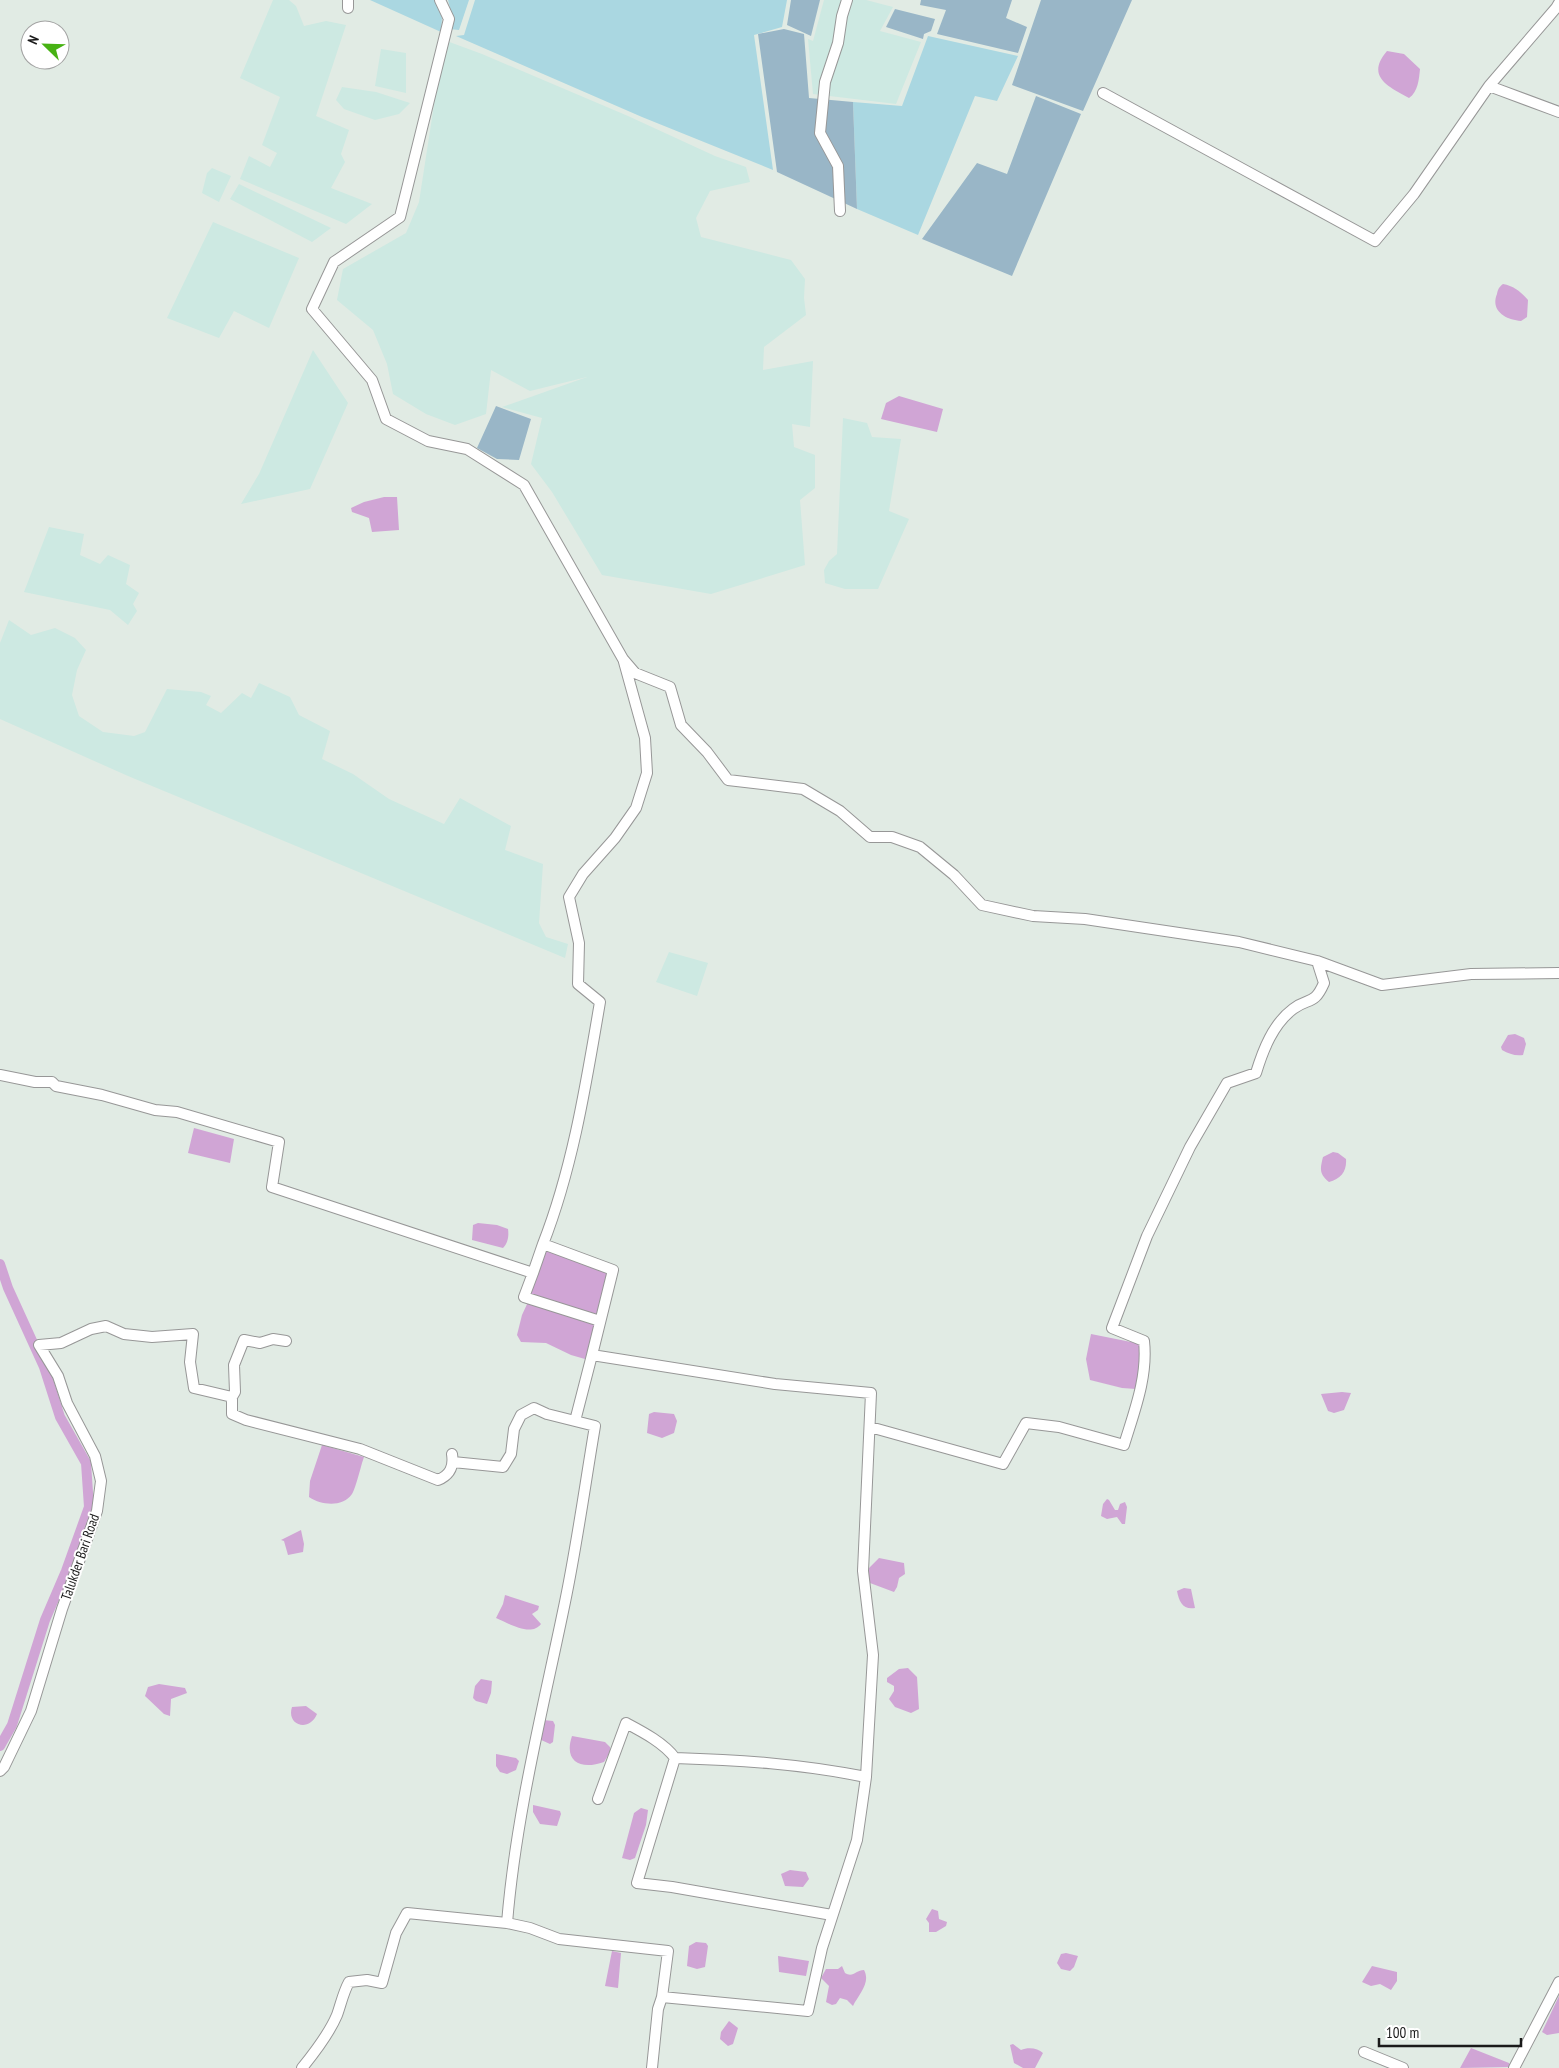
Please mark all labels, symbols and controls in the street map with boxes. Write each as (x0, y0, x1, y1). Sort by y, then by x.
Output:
north arrow (20, 20, 70, 70)
text: N (23, 33, 43, 47)
street label: Talukder Bari Road (57, 1512, 103, 1602)
scale bar (1379, 2016, 1522, 2048)
text: 100 m (1386, 2023, 1419, 2042)

